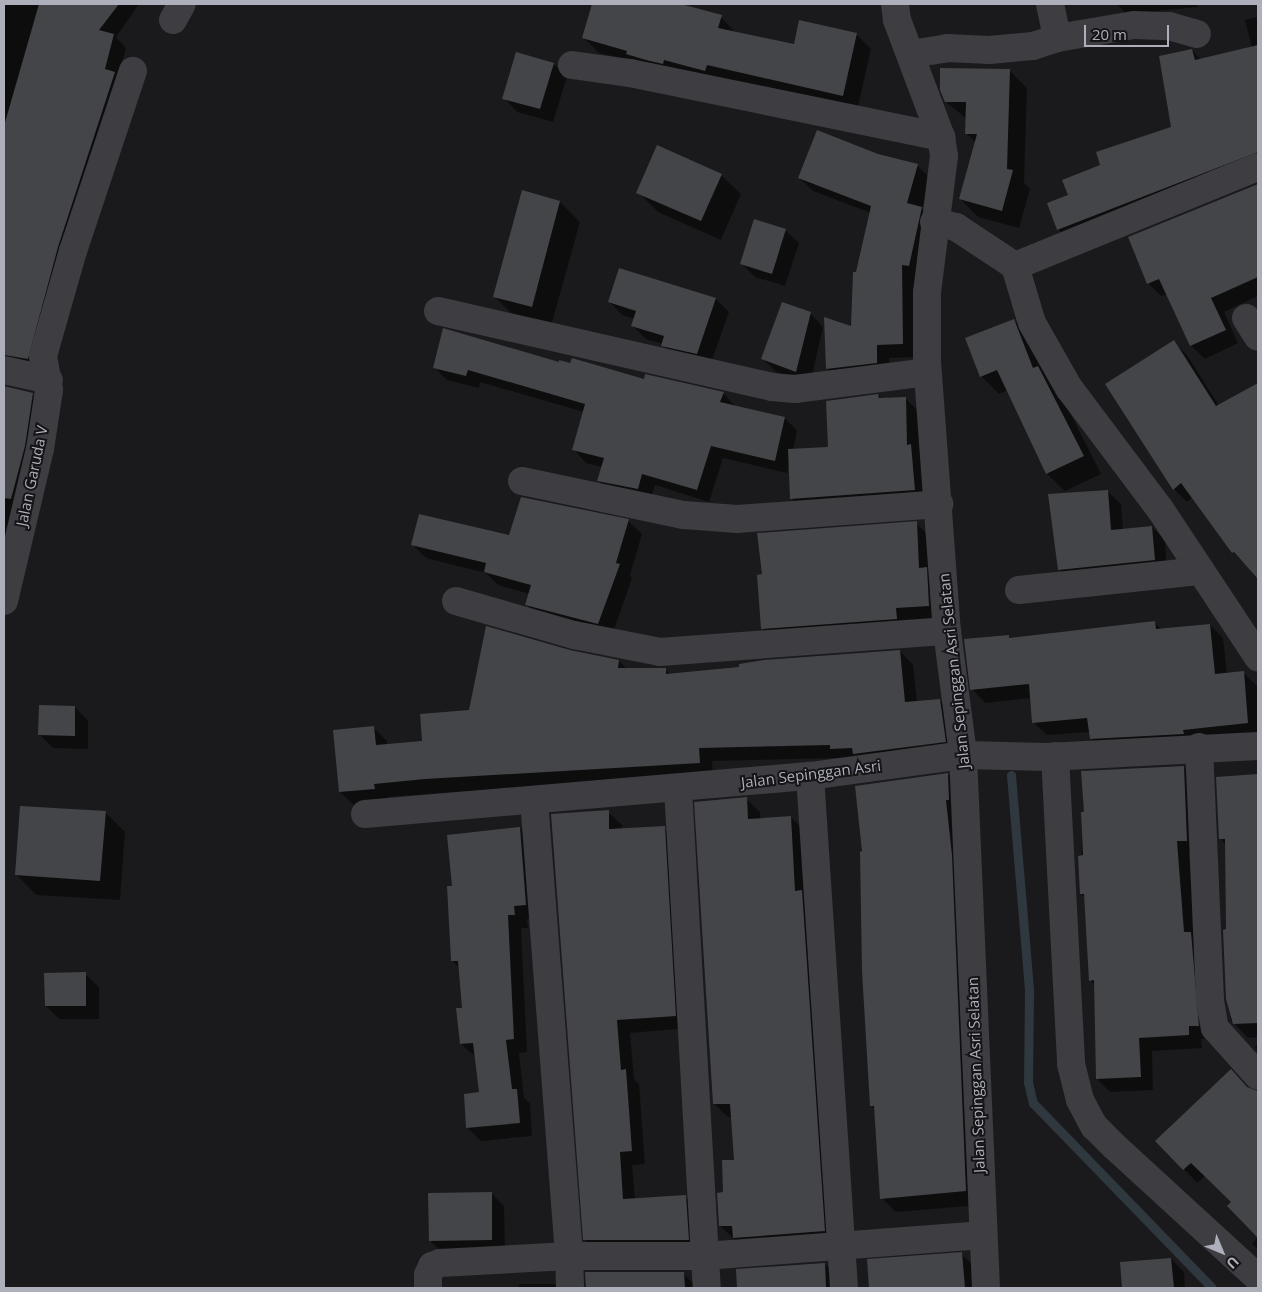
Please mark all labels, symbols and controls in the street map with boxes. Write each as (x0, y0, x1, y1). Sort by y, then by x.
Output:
scale bar (1087, 15, 1172, 47)
text: 20 m (1092, 24, 1127, 44)
street label: Jalan Garuda V (13, 424, 51, 528)
street label: Jalan Sepinggan Asri Selatan (935, 572, 973, 770)
street label: Jalan Sepinggan Asri (740, 756, 882, 792)
street label: Jalan Sepinggan Asri Selatan (964, 977, 988, 1173)
north arrow (1197, 1227, 1247, 1277)
text: U (1222, 1252, 1243, 1273)

